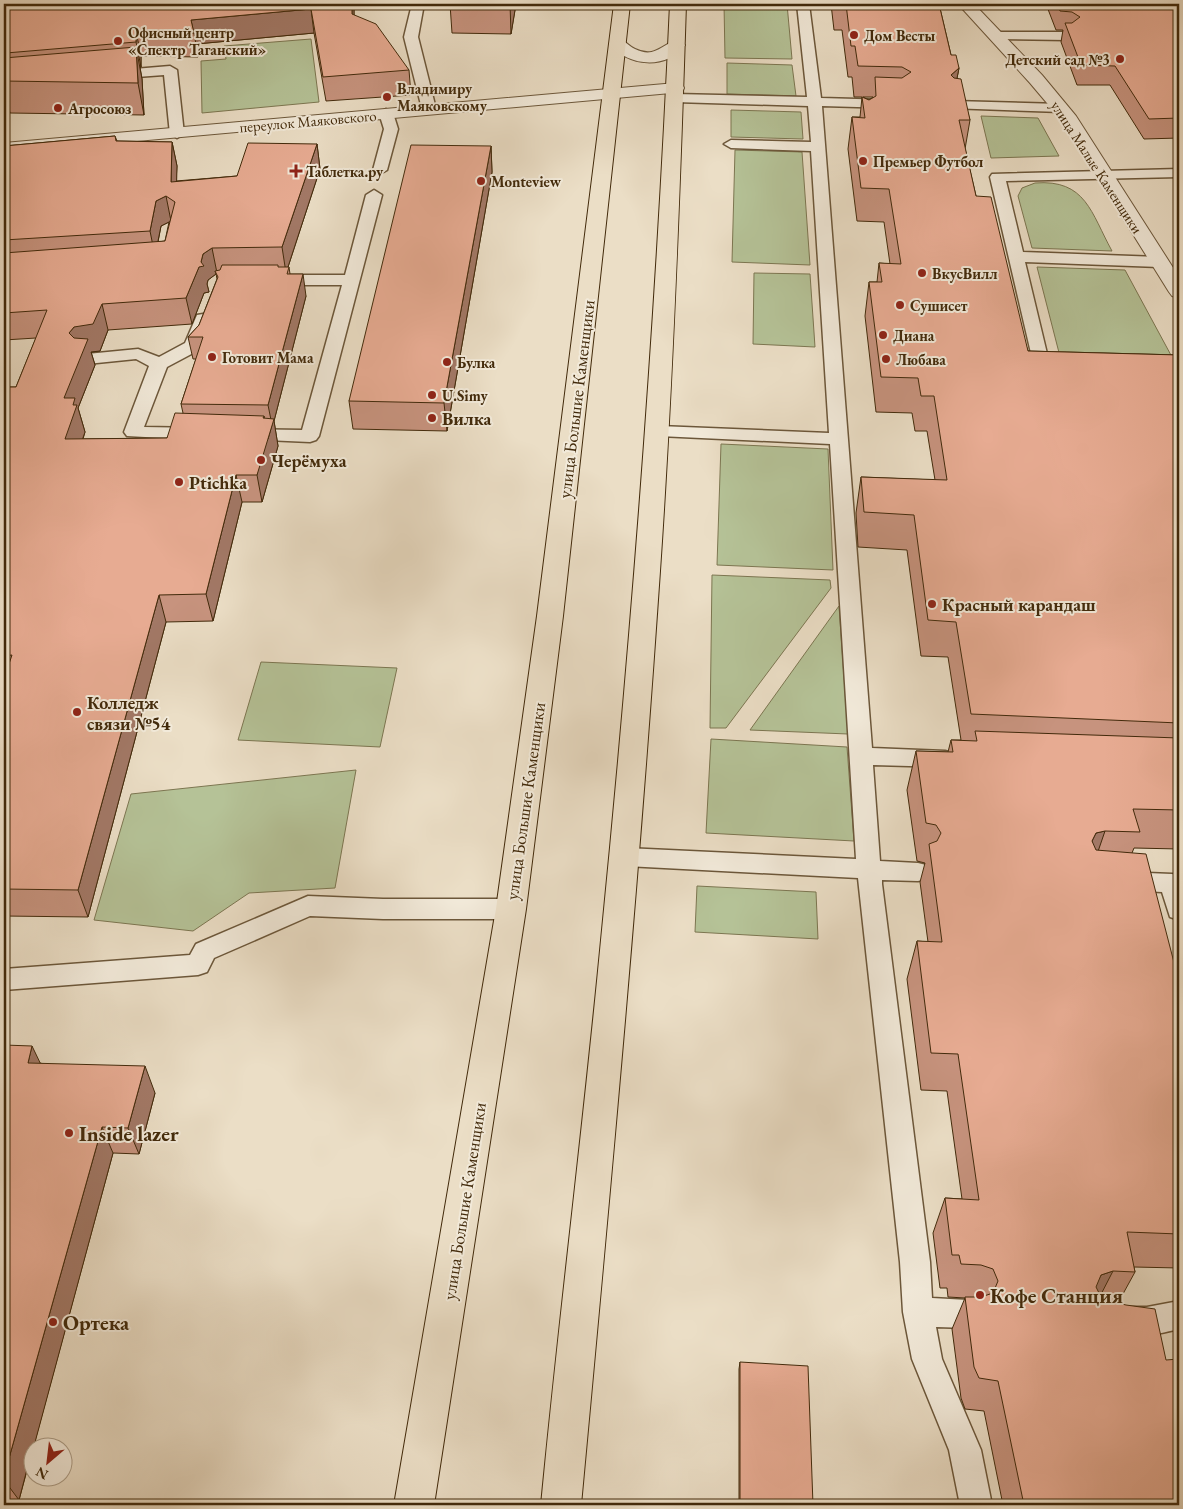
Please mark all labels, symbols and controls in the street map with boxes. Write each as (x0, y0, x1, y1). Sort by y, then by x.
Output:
place label: Офисный центр «Спектр Таганский» (128, 23, 267, 59)
place label: Дом Весты (864, 26, 935, 45)
marker: Дом Весты (848, 29, 860, 41)
marker: Офисный центр «Спектр Таганский» (112, 35, 124, 47)
place label: Детский сад №3 (1005, 50, 1110, 69)
marker: Детский сад №3 (1114, 53, 1126, 65)
place label: Владимиру Маяковскому (397, 79, 488, 115)
marker: Владимиру Маяковскому (381, 91, 393, 103)
street label: улица Малые Каменщики (1047, 97, 1147, 237)
place label: Агросоюз (67, 99, 131, 118)
marker: Агросоюз (52, 102, 64, 114)
street label: переулок Маяковского (239, 106, 377, 136)
place label: Премьер Футбол (873, 152, 983, 171)
marker: Премьер Футбол (857, 155, 869, 167)
place label: Таблетка.ру (306, 162, 384, 181)
marker: Таблетка.ру (290, 165, 302, 177)
place label: Monteview (491, 172, 562, 191)
marker: Monteview (475, 175, 487, 187)
place label: ВкусВилл (932, 264, 998, 283)
marker: ВкусВилл (916, 267, 928, 279)
place label: Сушисет (910, 296, 968, 315)
street label: улица Большие Каменщики (552, 298, 600, 500)
marker: Сушисет (894, 299, 906, 311)
place label: Диана (893, 326, 935, 345)
marker: Диана (877, 329, 889, 341)
place label: Готовит Мама (222, 348, 314, 367)
place label: Любава (896, 350, 946, 369)
marker: Готовит Мама (206, 351, 218, 363)
place label: Булка (457, 353, 496, 372)
marker: Любава (880, 353, 892, 365)
marker: Булка (441, 356, 453, 368)
place label: U.Simy (442, 386, 488, 405)
marker: U.Simy (426, 389, 438, 401)
place label: Вилка (442, 407, 491, 430)
marker: Вилка (426, 412, 438, 424)
place label: Черёмуха (271, 449, 347, 472)
marker: Черёмуха (255, 454, 267, 466)
place label: Ptichka (189, 471, 247, 494)
marker: Ptichka (173, 476, 185, 488)
place label: Красный карандаш (942, 593, 1096, 616)
marker: Красный карандаш (926, 598, 938, 610)
place label: Колледж связи №54 (87, 691, 171, 735)
street label: улица Большие Каменщики (500, 700, 550, 901)
marker: Колледж связи №54 (71, 706, 83, 718)
street label: улица Большие Каменщики (437, 1100, 491, 1301)
place label: Inside lazer (79, 1120, 179, 1147)
marker: Inside lazer (63, 1127, 75, 1139)
place label: Кофе Станция (990, 1282, 1123, 1309)
marker: Кофе Станция (974, 1289, 986, 1301)
place label: Ортека (63, 1309, 130, 1336)
marker: Ортека (47, 1316, 59, 1328)
north arrow (22, 1436, 72, 1486)
text: N (32, 1463, 51, 1484)

